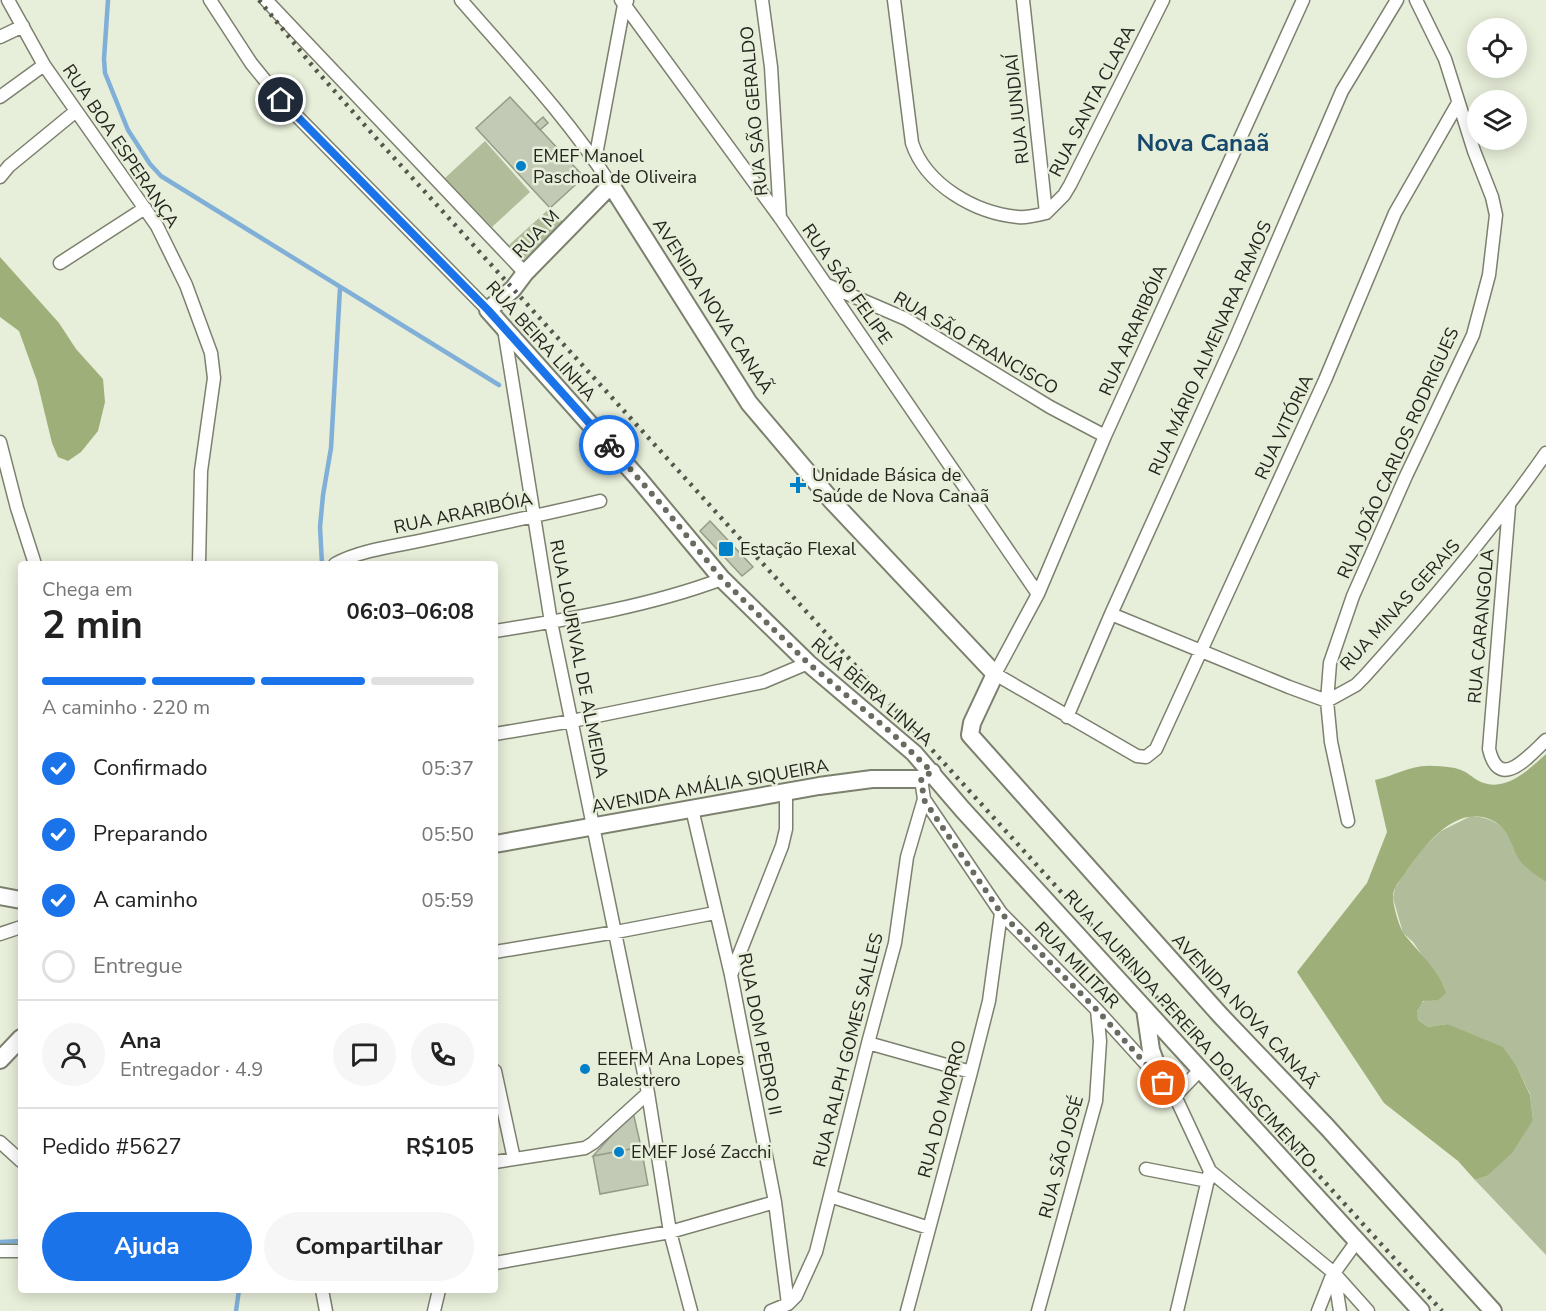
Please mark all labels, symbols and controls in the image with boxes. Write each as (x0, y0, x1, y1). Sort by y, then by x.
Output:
map controls (1467, 18, 1527, 150)
button: locate (1467, 18, 1527, 78)
street label: RUA SANTA CLARA (1043, 21, 1141, 181)
street label: RUA SÃO GERALDO (735, 25, 773, 197)
street label: RUA JUNDIAÍ (999, 51, 1035, 165)
street label: RUA BOA ESPERANÇA (57, 59, 185, 233)
pin (255, 74, 306, 125)
icon: home (264, 83, 297, 116)
button: layers (1467, 90, 1527, 150)
district label: Nova Canaã (1137, 127, 1269, 159)
place label: EMEF Manoel Paschoal de Oliveira (533, 144, 697, 189)
marker: EMEF Manoel Paschoal de Oliveira (514, 159, 528, 173)
street label: RUA M (507, 205, 565, 263)
street label: AVENIDA NOVA CANAÃ (647, 214, 779, 398)
street label: RUA MÁRIO ALMENARA RAMOS (1143, 217, 1277, 479)
street label: RUA SÃO FELIPE (797, 219, 897, 349)
street label: RUA ARARIBÓIA (1093, 261, 1173, 399)
street label: RUA BEIRA LINHA (480, 276, 602, 406)
street label: RUA SÃO FRANCISCO (889, 286, 1063, 400)
street label: RUA JOÃO CARLOS RODRIGUES (1332, 324, 1464, 582)
street label: RUA VITÓRIA (1249, 371, 1319, 483)
courier (579, 415, 639, 475)
icon: bike (593, 429, 626, 462)
place label: Unidade Básica de Saúde de Nova Canaã (812, 463, 989, 508)
marker: Unidade Básica de Saúde de Nova Canaã (789, 476, 807, 494)
street label: RUA ARARIBÓIA (391, 487, 535, 539)
street label: RUA MINAS GERAIS (1335, 534, 1465, 676)
place label: Estação Flexal (740, 537, 857, 561)
street label: RUA LOURIVAL DE ALMEIDA (544, 538, 614, 780)
marker: Estação Flexal (717, 540, 735, 558)
street label: RUA CARANGOLA (1462, 548, 1500, 704)
text: Chega em (42, 576, 133, 603)
text: 06:03–06:08 (346, 597, 474, 627)
text: 2 min (42, 599, 143, 652)
street label: RUA BEIRA LINHA (806, 632, 938, 752)
text: A caminho · 220 m (42, 694, 210, 721)
icon: check (42, 752, 75, 785)
text: Confirmado (93, 753, 208, 783)
street label: AVENIDA AMÁLIA SIQUEIRA (590, 753, 830, 819)
text: 05:37 (421, 755, 474, 782)
icon: check (42, 818, 75, 851)
text: Preparando (93, 819, 208, 849)
text: 05:50 (421, 821, 474, 848)
icon: check (42, 884, 75, 917)
text: A caminho (93, 885, 198, 915)
street label: RUA LAURINDA PEREIRA DO NASCIMENTO (1058, 885, 1322, 1173)
text: 05:59 (421, 887, 474, 914)
street label: RUA MILITAR (1030, 916, 1124, 1014)
street label: AVENIDA NOVA CANAÃ (1167, 928, 1323, 1094)
street label: RUA RALPH GOMES SALLES (807, 930, 889, 1170)
text: Entregue (93, 951, 182, 981)
street label: RUA DOM PEDRO II (732, 951, 788, 1117)
button: person (42, 1023, 105, 1086)
button: chat (333, 1023, 396, 1086)
button: phone (411, 1023, 474, 1086)
text: Ana (120, 1026, 161, 1056)
street label: RUA DO MORRO (912, 1038, 972, 1180)
place label: EEEFM Ana Lopes Balestrero (597, 1047, 744, 1092)
text: Entregador · 4.9 (120, 1056, 263, 1083)
pin (1137, 1057, 1188, 1108)
marker: EEEFM Ana Lopes Balestrero (578, 1062, 592, 1076)
icon: bag (1146, 1066, 1179, 1099)
street label: RUA SÃO JOSÉ (1033, 1093, 1089, 1221)
text: Pedido #5627 (42, 1132, 182, 1162)
text: R$105 (406, 1132, 474, 1162)
place label: EMEF José Zacchi (631, 1140, 771, 1164)
marker: EMEF José Zacchi (612, 1145, 626, 1159)
button: Ajuda (42, 1212, 252, 1281)
button: Compartilhar (264, 1212, 474, 1281)

